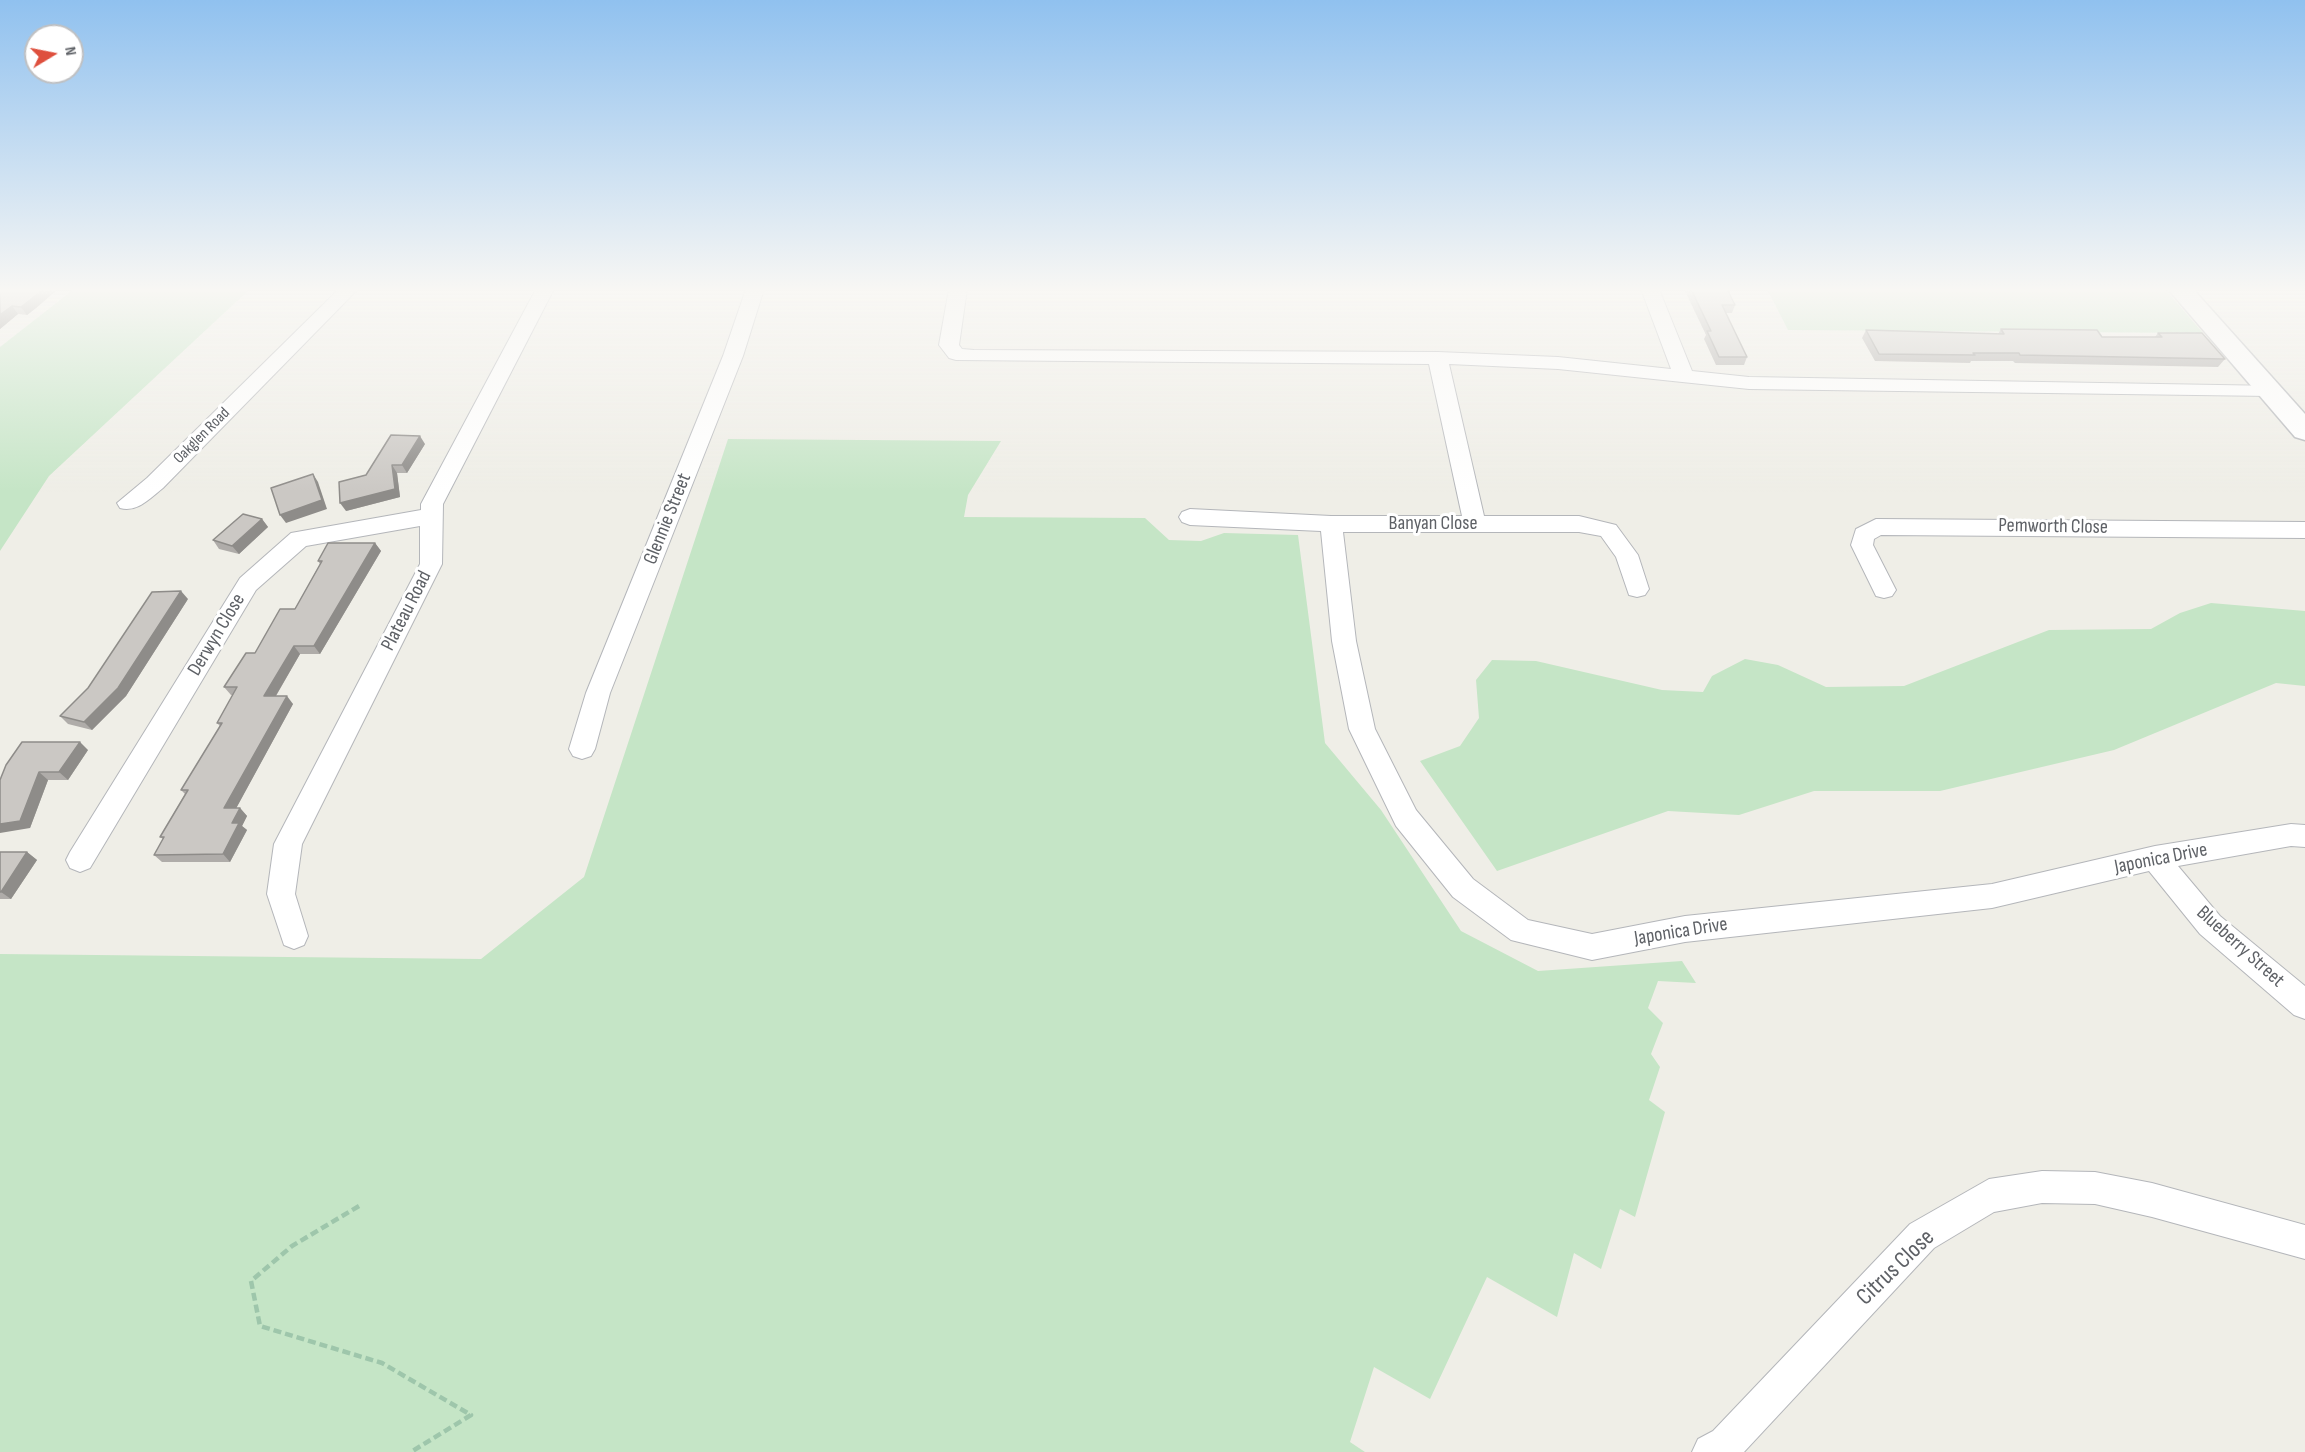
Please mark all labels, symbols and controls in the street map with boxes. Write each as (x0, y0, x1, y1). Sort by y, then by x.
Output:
north arrow (24, 24, 84, 84)
text: N (60, 45, 80, 57)
street label: Oakglen Road (170, 404, 234, 468)
street label: Glennie Street (639, 470, 697, 568)
street label: Banyan Close (1389, 512, 1477, 536)
street label: Pemworth Close (1998, 514, 2108, 540)
street label: Plateau Road (377, 567, 437, 655)
street label: Derwyn Close (183, 590, 251, 680)
street label: Japonica Drive (2112, 838, 2210, 880)
street label: Blueberry Street (2191, 901, 2289, 993)
street label: Japonica Drive (1633, 913, 1729, 951)
street label: Citrus Close (1851, 1224, 1941, 1312)

